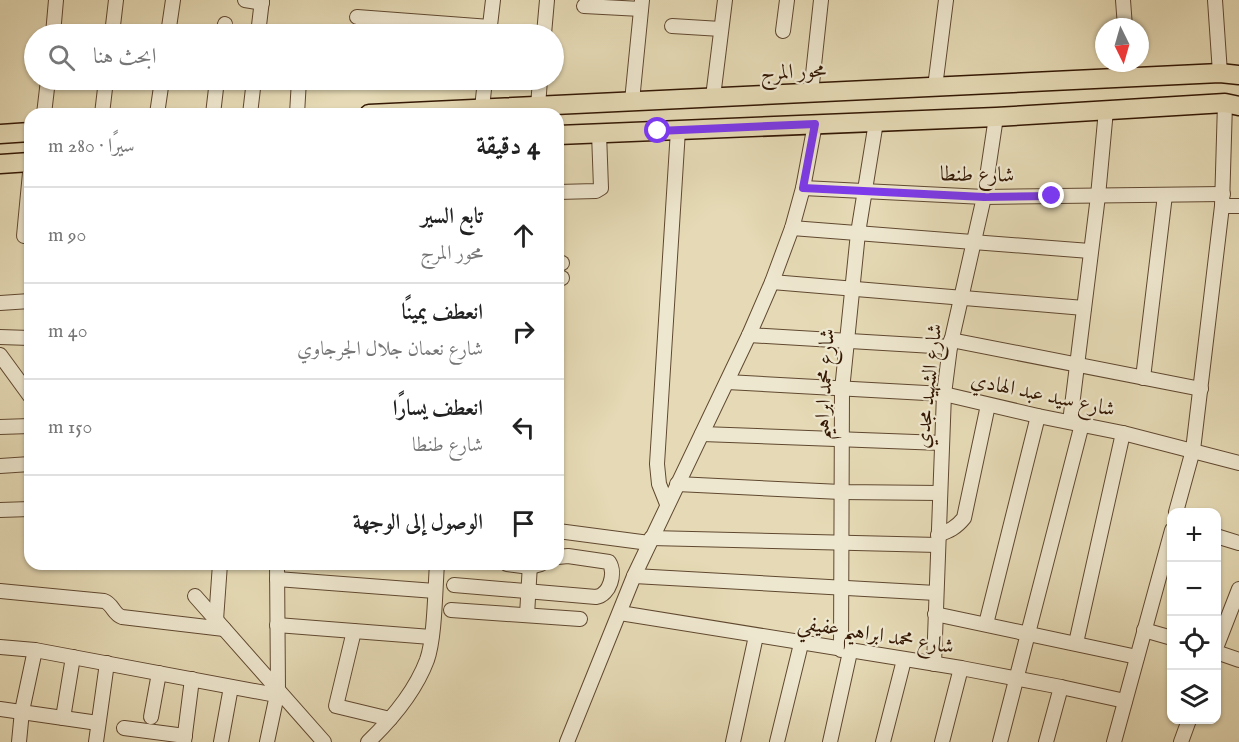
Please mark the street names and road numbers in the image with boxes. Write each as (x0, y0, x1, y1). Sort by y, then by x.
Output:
street label: محور المرج (759, 57, 827, 92)
street label: شارع طنطا (939, 161, 1014, 193)
street label: شارع الشهيد مجدي (910, 323, 952, 450)
street label: شارع محمد ابراهيم (809, 328, 848, 441)
street label: شارع سيد عبد الهادي (967, 367, 1117, 427)
street label: شارع محمد ابراهيم عفيفي (795, 610, 956, 667)

